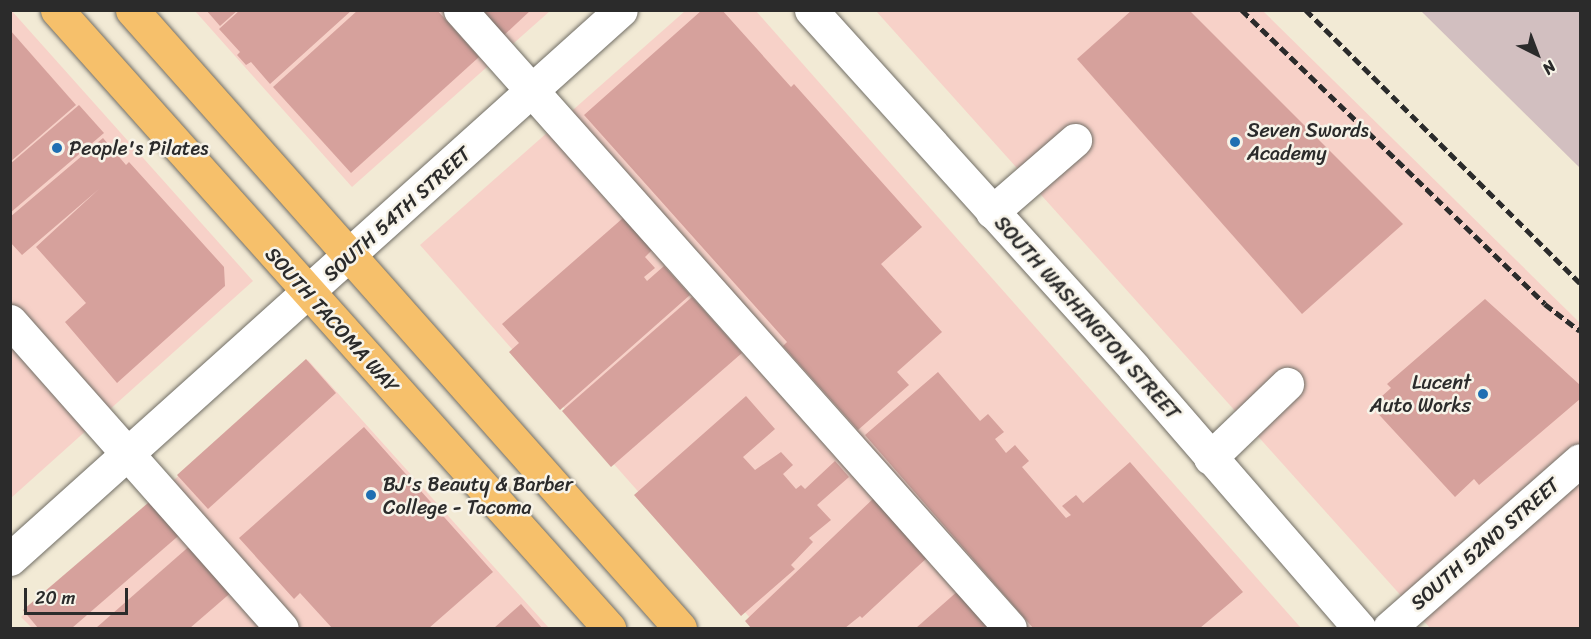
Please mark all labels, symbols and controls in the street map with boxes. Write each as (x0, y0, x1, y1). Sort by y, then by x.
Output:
north arrow (1507, 24, 1567, 84)
text: N (1536, 53, 1563, 82)
place label: Seven Swords Academy (1247, 118, 1370, 165)
marker: Seven Swords Academy (1228, 135, 1242, 149)
place label: People's Pilates (69, 136, 208, 160)
marker: People's Pilates (50, 141, 64, 155)
street label: SOUTH 54TH STREET (318, 141, 476, 287)
street label: SOUTH WASHINGTON STREET (989, 211, 1185, 425)
street label: SOUTH TACOMA WAY (260, 242, 404, 398)
place label: Lucent Auto Works (1370, 371, 1471, 418)
marker: Lucent Auto Works (1476, 387, 1490, 401)
place label: BJ's Beauty & Barber College - Tacoma (383, 472, 573, 519)
street label: SOUTH 52ND STREET (1405, 472, 1565, 616)
marker: BJ's Beauty & Barber College - Tacoma (364, 488, 378, 502)
scale bar (27, 576, 130, 614)
text: 20 m (35, 582, 75, 614)

